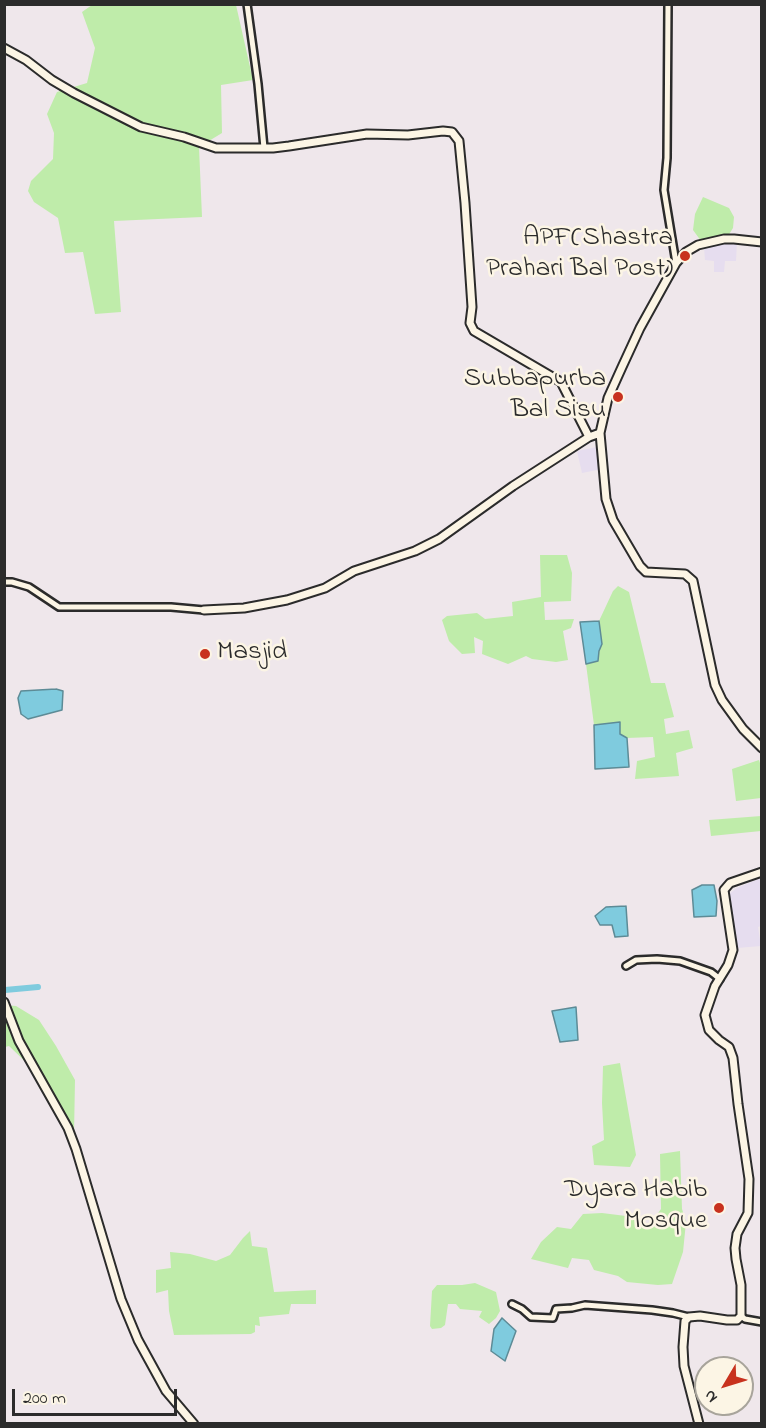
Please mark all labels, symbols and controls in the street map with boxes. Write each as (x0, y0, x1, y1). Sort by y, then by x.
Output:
place label: APF(Shastra Prahari Bal Post) (486, 224, 673, 287)
marker: APF(Shastra Prahari Bal Post) (678, 249, 692, 263)
place label: Subbapurba Bal Sisu (464, 365, 606, 428)
marker: Subbapurba Bal Sisu (611, 390, 625, 404)
place label: Masjid (217, 638, 287, 670)
marker: Masjid (198, 647, 212, 661)
place label: Dyara Habib Mosque (564, 1176, 707, 1239)
marker: Dyara Habib Mosque (712, 1201, 726, 1215)
north arrow (694, 1356, 754, 1416)
scale bar (15, 1377, 180, 1415)
text: N (699, 1384, 724, 1407)
text: 200 m (23, 1386, 66, 1412)

